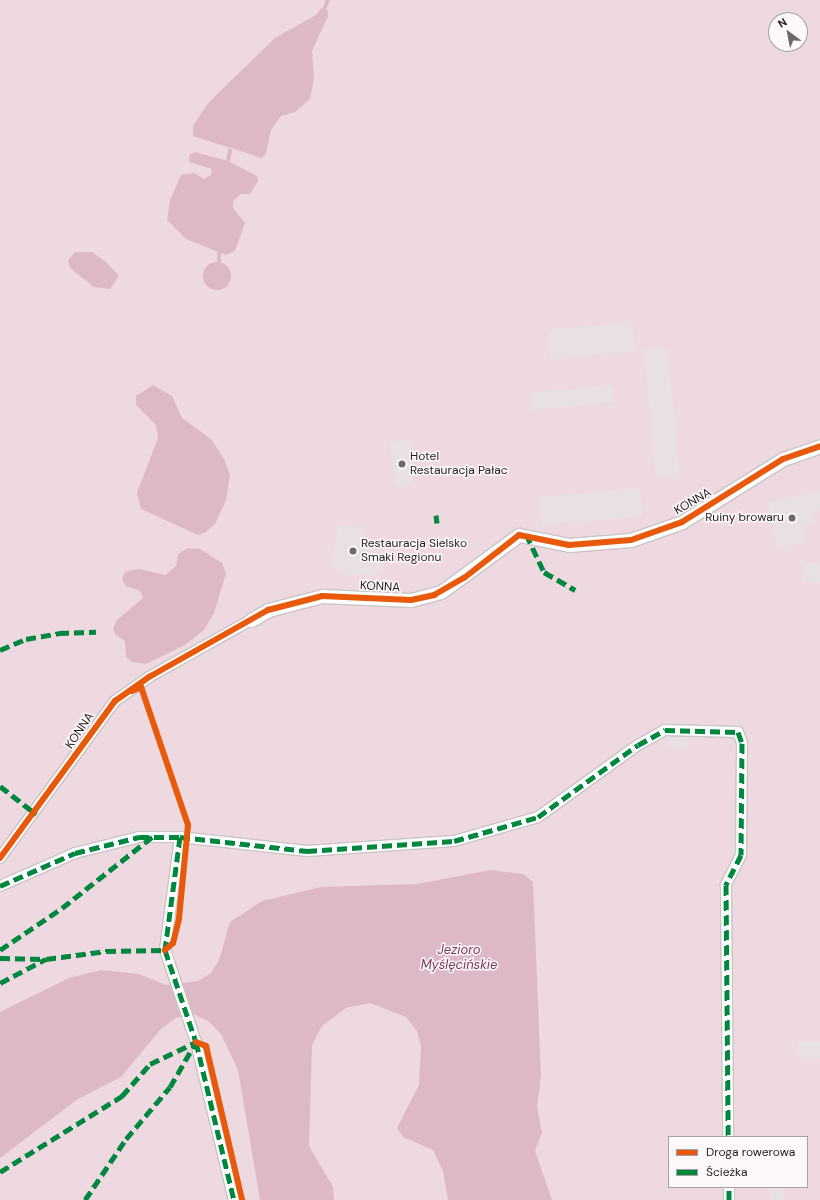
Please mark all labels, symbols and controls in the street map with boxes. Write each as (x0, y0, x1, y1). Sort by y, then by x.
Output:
north arrow (768, 12, 808, 52)
text: N (775, 15, 789, 31)
place label: Hotel Restauracja Pałac (410, 450, 508, 478)
marker: Hotel Restauracja Pałac (397, 459, 407, 469)
street label: KONNA (672, 486, 714, 518)
place label: Ruiny browaru (705, 511, 784, 525)
marker: Ruiny browaru (787, 513, 797, 523)
place label: Restauracja Sielsko Smaki Regionu (361, 537, 467, 565)
marker: Restauracja Sielsko Smaki Regionu (348, 546, 358, 556)
street label: KONNA (359, 579, 401, 595)
street label: KONNA (63, 710, 97, 752)
water label: Jezioro Myślęcińskie (421, 943, 497, 974)
legend (668, 1136, 808, 1188)
text: Droga rowerowa (706, 1144, 795, 1160)
text: Ścieżka (706, 1164, 748, 1180)

